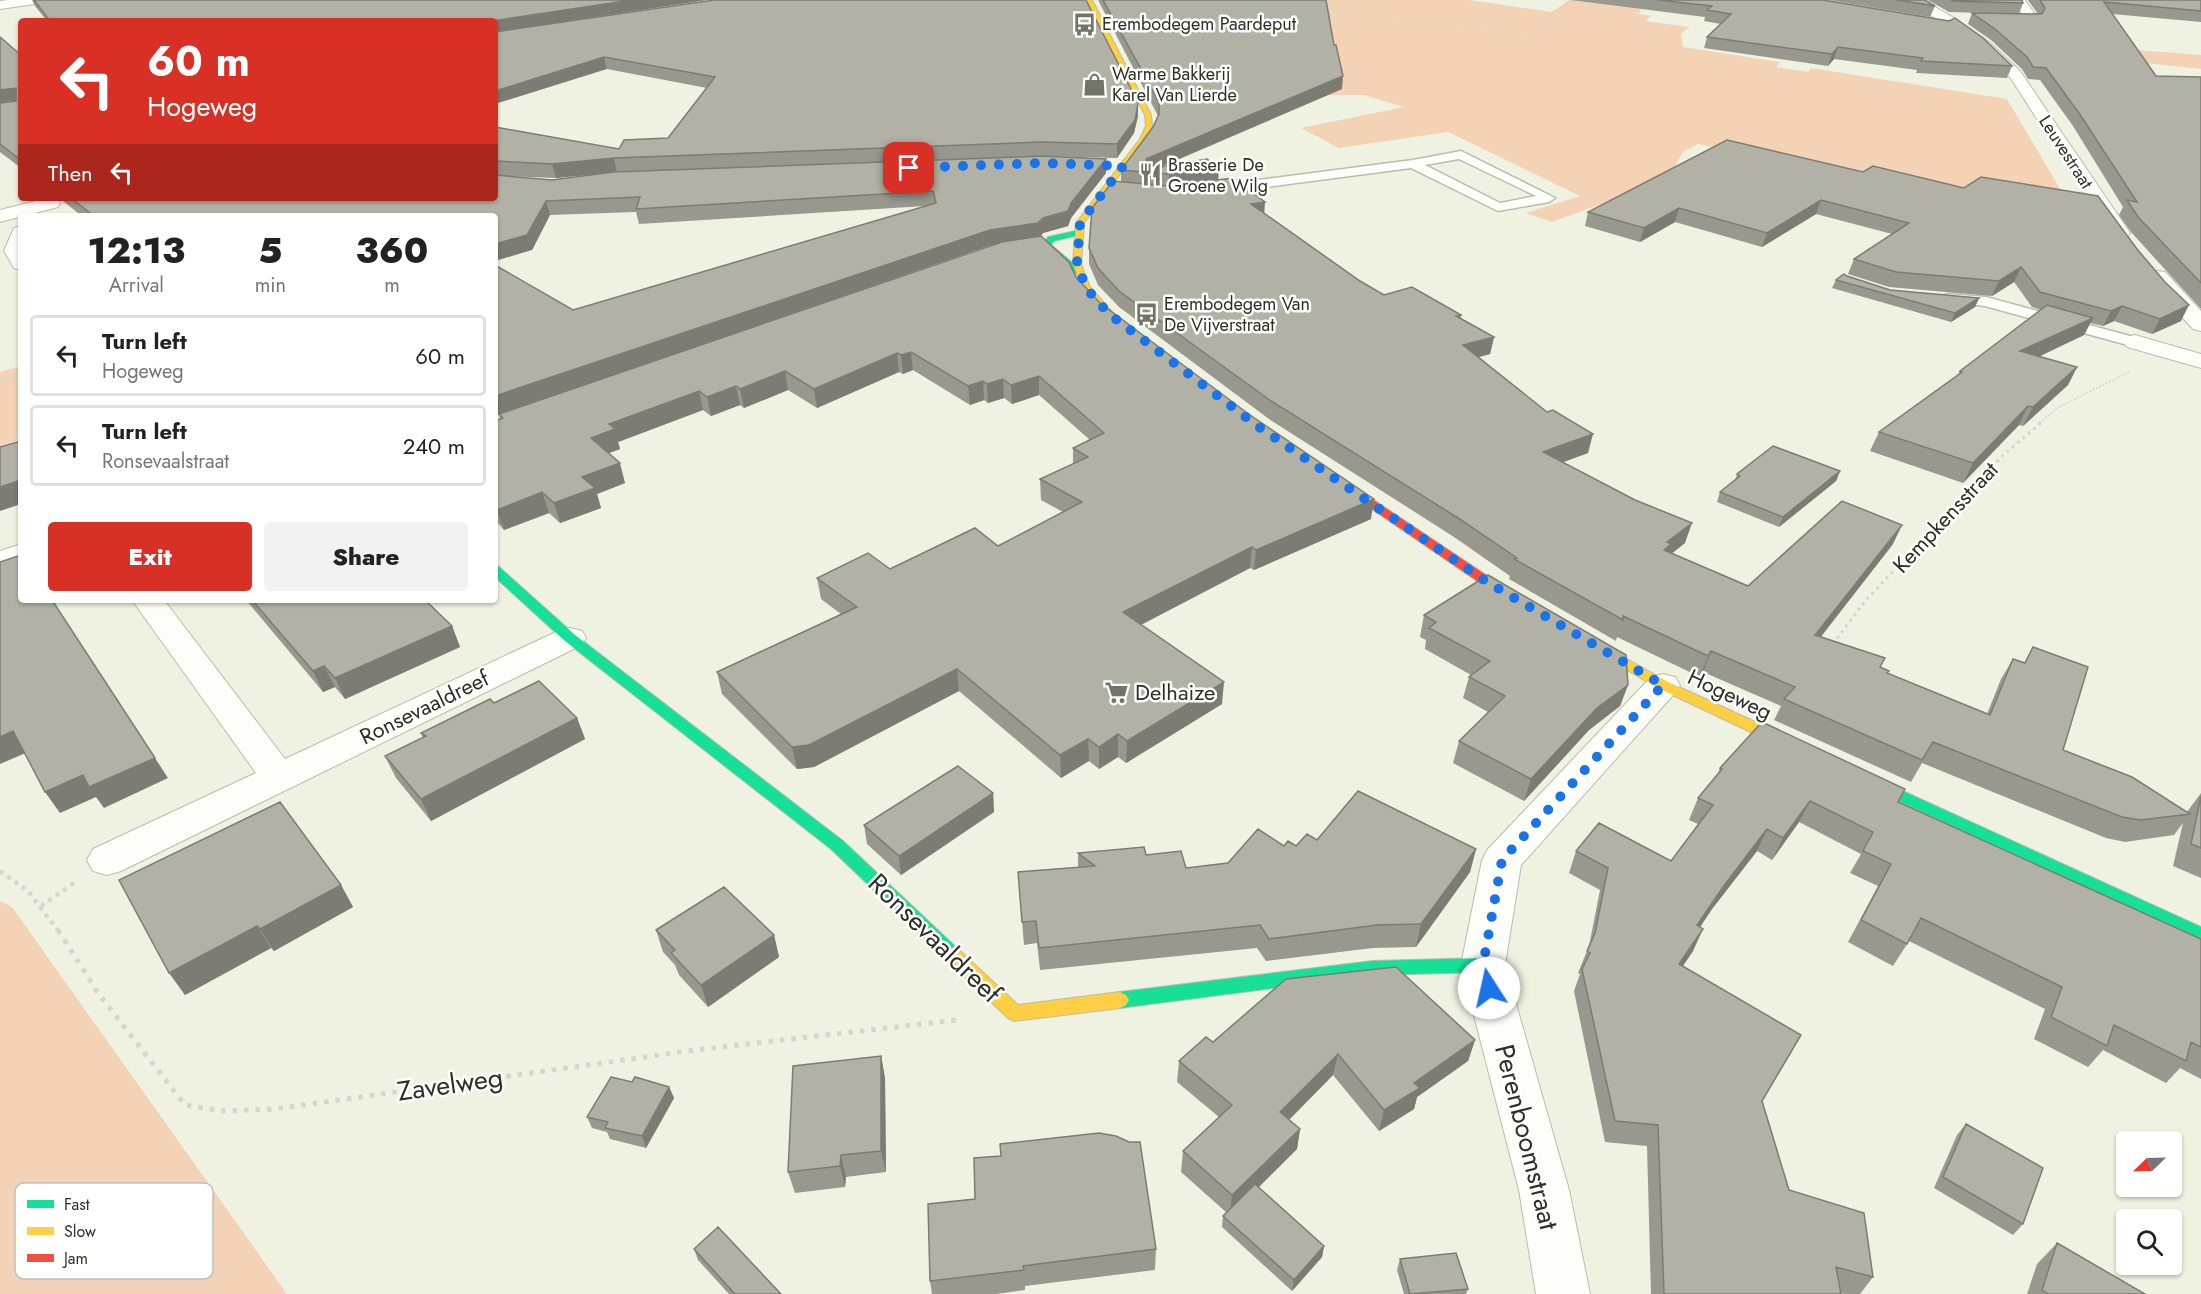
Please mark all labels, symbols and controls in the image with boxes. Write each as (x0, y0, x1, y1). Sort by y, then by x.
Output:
bus stop icon: Erembodegem Paardeput (1071, 11, 1097, 37)
place label: Erembodegem Paardeput (1102, 11, 1297, 37)
text: 60 m (147, 31, 250, 92)
icon: left (48, 42, 126, 120)
place label: Warme Bakkerij Karel Van Lierde (1112, 61, 1237, 108)
shop icon: Warme Bakkerij Karel Van Lierde (1081, 71, 1107, 97)
text: Hogeweg (147, 87, 257, 126)
street label: Leuvestraat (2032, 110, 2100, 195)
pin (883, 142, 934, 193)
icon: arrive (892, 151, 925, 184)
place label: Brasserie De Groene Wilg (1168, 152, 1268, 199)
icon: left (105, 156, 138, 189)
text: Then (48, 157, 93, 189)
restaurant icon: Brasserie De Groene Wilg (1137, 162, 1163, 188)
text: 12:13 (88, 224, 185, 276)
text: 5 (258, 224, 282, 276)
text: 360 (356, 224, 428, 276)
text: Arrival (109, 271, 164, 300)
text: min (255, 271, 286, 300)
text: m (384, 271, 400, 300)
place label: Erembodegem Van De Vijverstraat (1164, 291, 1310, 338)
bus stop icon: Erembodegem Van De Vijverstraat (1133, 301, 1159, 327)
text: Turn left (102, 325, 187, 357)
icon: left (51, 339, 84, 372)
text: 60 m (415, 340, 465, 372)
text: Hogeweg (102, 357, 184, 386)
text: Turn left (102, 415, 187, 447)
icon: left (51, 429, 84, 462)
text: 240 m (403, 430, 465, 462)
text: Ronsevaalstraat (102, 447, 229, 476)
street label: Kempkensstraat (1885, 454, 2006, 580)
button: Exit (48, 522, 252, 591)
button: Share (264, 522, 468, 591)
street label: Hogeweg (1683, 661, 1777, 727)
street label: Ronsevaaldreef (354, 662, 495, 752)
place label: Delhaize (1135, 676, 1215, 708)
supermarket icon: Delhaize (1104, 679, 1130, 705)
street label: Ronsevaaldreef (859, 864, 1011, 1013)
position arrow (1457, 956, 1521, 1020)
street label: Perenboomstraat (1485, 1040, 1569, 1234)
street label: Zavelweg (395, 1057, 505, 1111)
north arrow (2116, 1131, 2182, 1197)
map controls (2116, 1131, 2182, 1275)
legend (15, 1183, 213, 1279)
text: Fast (64, 1193, 90, 1216)
button: search (2116, 1209, 2182, 1275)
text: Slow (64, 1220, 96, 1243)
text: Jam (62, 1247, 88, 1270)

